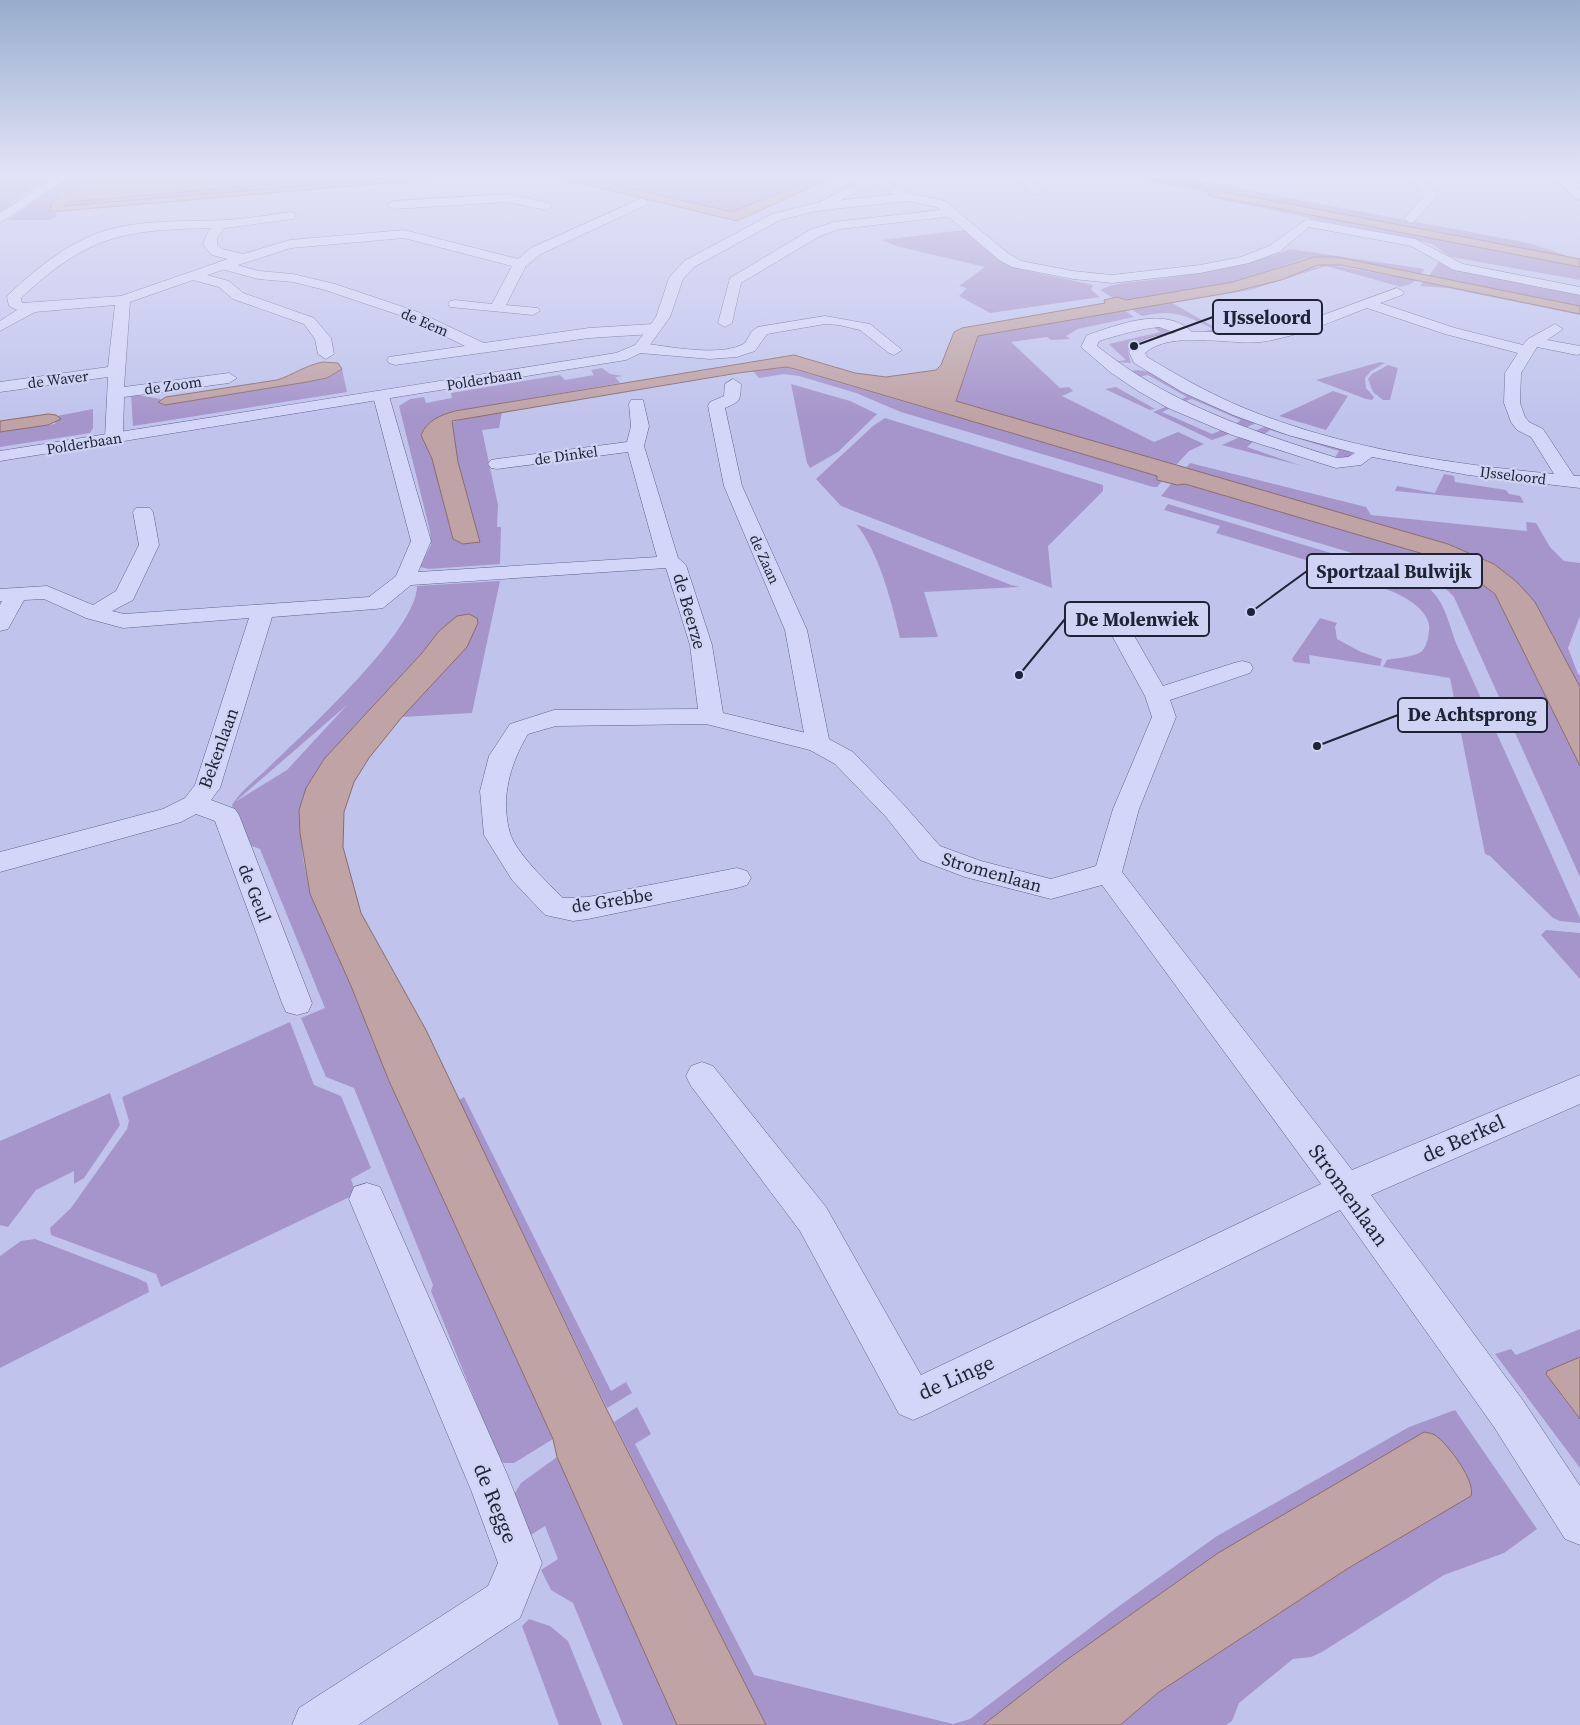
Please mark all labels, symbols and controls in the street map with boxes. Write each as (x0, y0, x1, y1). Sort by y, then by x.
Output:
callout: IJsseloord (1213, 300, 1322, 334)
street label: de Eem (398, 303, 452, 342)
text: IJsseloord (1223, 304, 1311, 330)
street label: Polderbaan (445, 363, 523, 395)
street label: de Waver (26, 365, 90, 393)
street label: de Zoom (143, 371, 204, 399)
street label: Polderbaan (45, 427, 123, 459)
street label: de Dinkel (533, 440, 600, 470)
street label: IJsseloord (1479, 461, 1548, 490)
street label: de Zaan (745, 531, 785, 587)
callout: Sportzaal Bulwijk (1307, 554, 1482, 588)
text: Sportzaal Bulwijk (1316, 558, 1472, 584)
street label: de Beerze (667, 570, 713, 652)
callout: De Molenwiek (1065, 602, 1209, 636)
text: De Molenwiek (1075, 606, 1199, 632)
callout: De Achtsprong (1398, 698, 1547, 732)
text: De Achtsprong (1408, 701, 1537, 727)
street label: Bekenlaan (192, 704, 244, 792)
street label: Stromenlaan (939, 846, 1045, 898)
street label: de Geul (232, 860, 278, 926)
street label: de Grebbe (570, 881, 654, 919)
street label: de Berkel (1417, 1107, 1509, 1169)
street label: Stromenlaan (1302, 1138, 1396, 1252)
street label: de Linge (913, 1347, 999, 1407)
street label: de Regge (467, 1459, 525, 1547)

